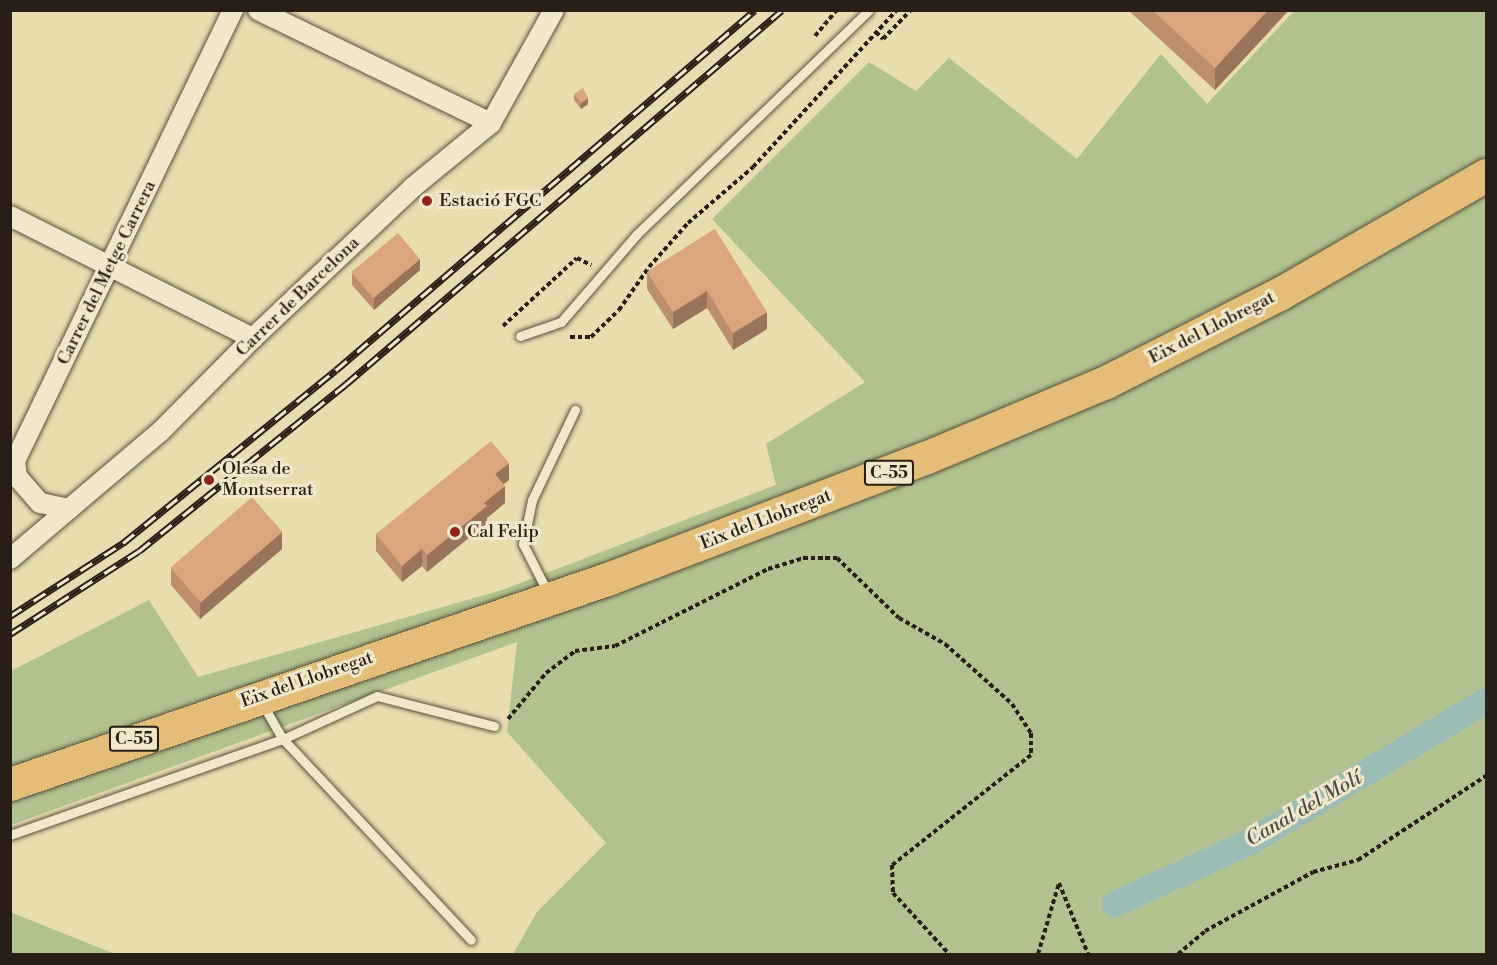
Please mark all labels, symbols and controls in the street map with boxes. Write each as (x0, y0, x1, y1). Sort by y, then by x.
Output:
street label: Carrer del Metge Carrera (53, 177, 161, 369)
place label: Estació FGC (439, 190, 541, 212)
marker: Estació FGC (420, 194, 434, 208)
street label: Carrer de Barcelona (232, 232, 364, 362)
street label: Eix del Llobregat (1145, 287, 1279, 369)
place label: Olesa de Montserrat (222, 459, 313, 502)
road number: C-55 (864, 460, 914, 486)
marker: Olesa de Montserrat (200, 471, 218, 489)
street label: Eix del Llobregat (697, 485, 835, 555)
place label: Cal Felip (467, 521, 539, 543)
marker: Cal Felip (448, 525, 462, 539)
street label: Eix del Llobregat (238, 647, 376, 713)
road number: C-55 (108, 726, 160, 752)
water label: Canal del Molí (1242, 766, 1366, 852)

